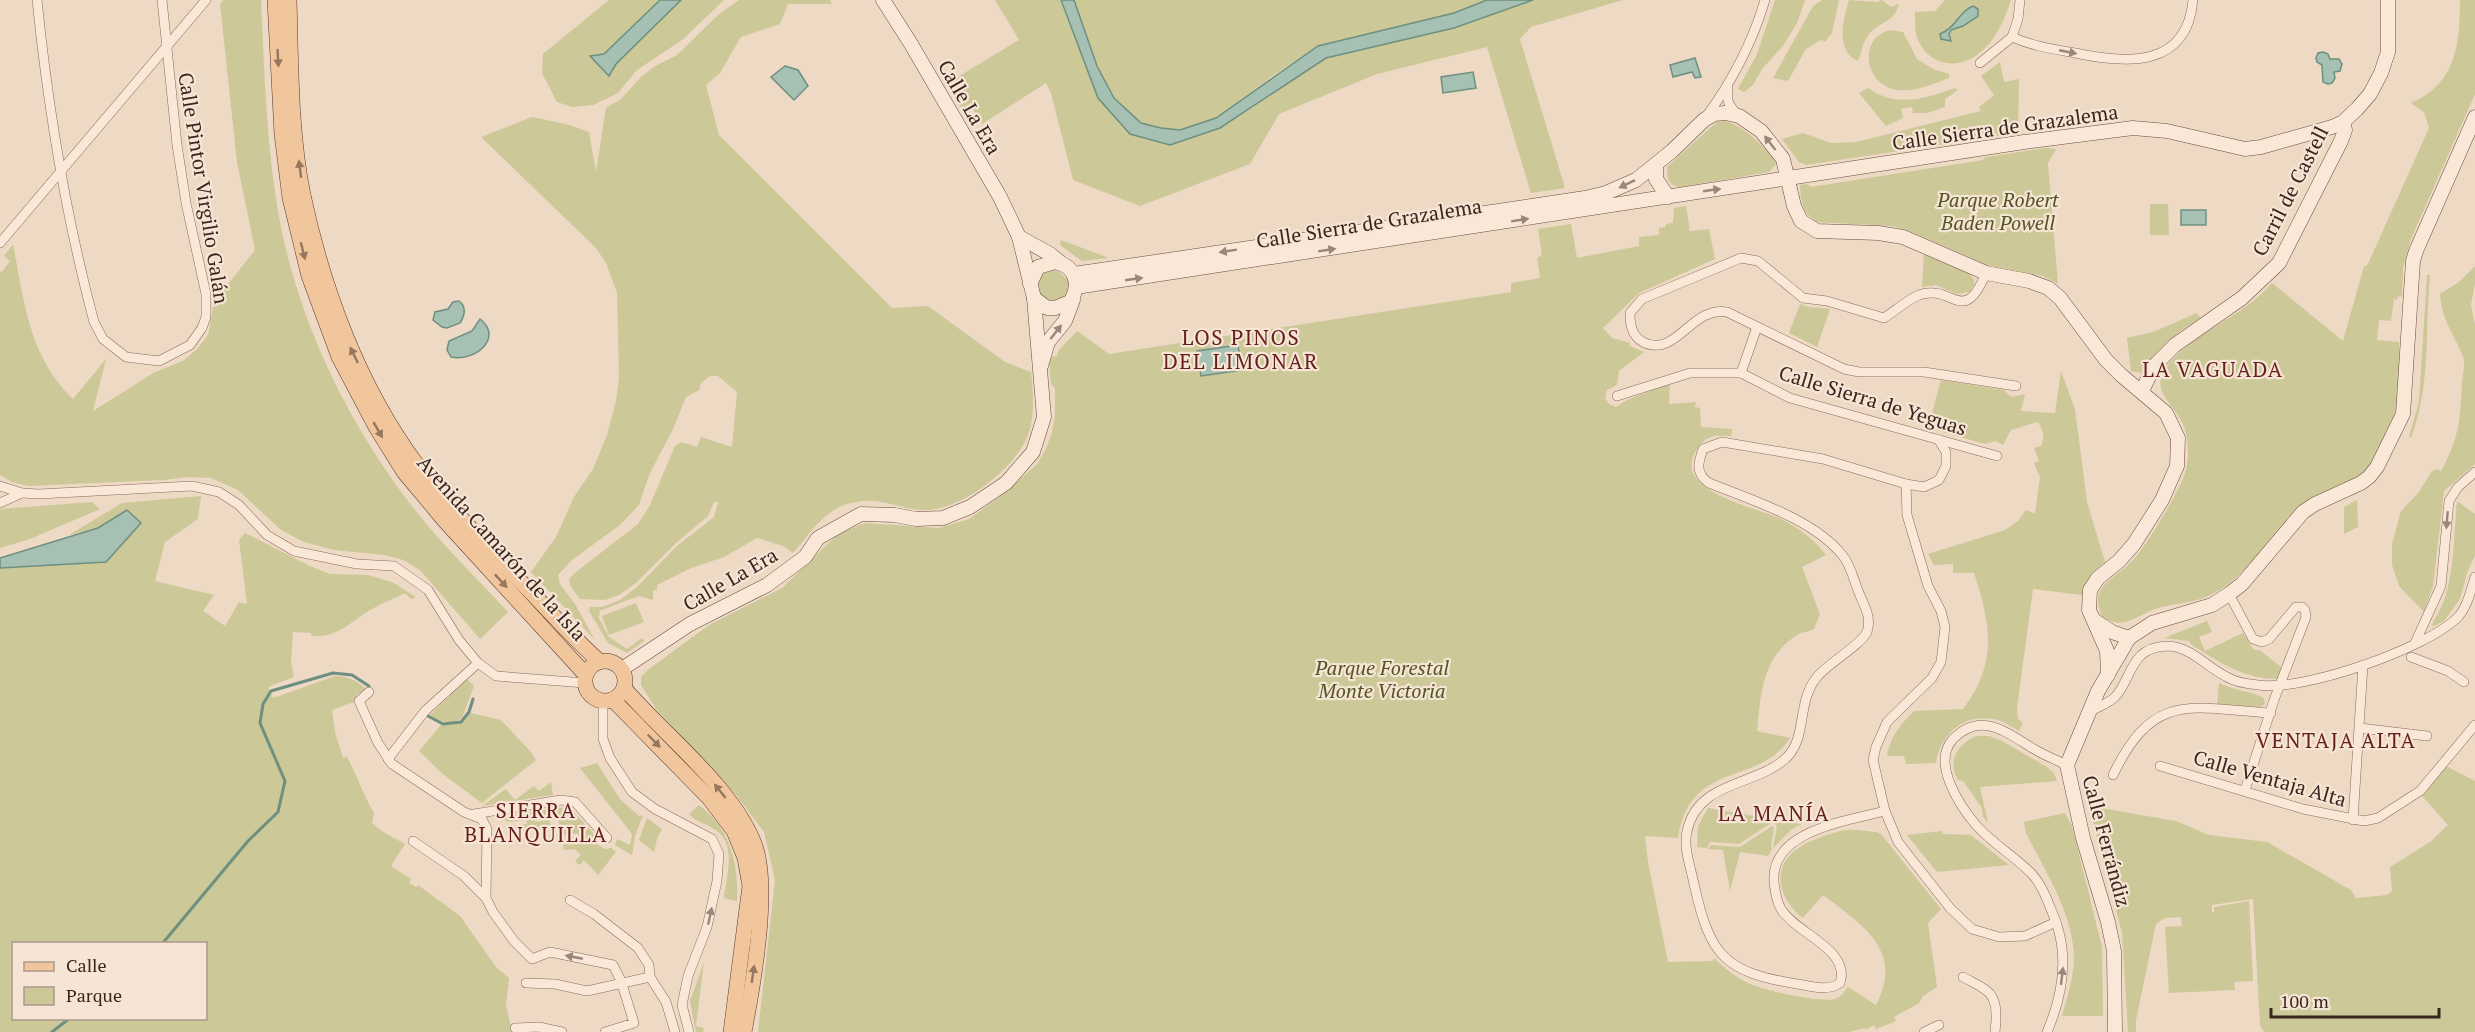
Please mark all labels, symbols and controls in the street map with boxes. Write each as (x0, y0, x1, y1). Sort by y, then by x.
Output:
one-way arrow (2059, 48, 2078, 57)
one-way arrow (274, 49, 283, 68)
street label: Calle La Era (932, 55, 1008, 159)
street label: Calle Pintor Virgilio Galán (172, 70, 236, 306)
street label: Calle Sierra de Grazalema (1890, 98, 2120, 156)
street label: Carril de Castell (2246, 121, 2334, 261)
one-way arrow (1765, 135, 1777, 150)
one-way arrow (295, 159, 304, 178)
one-way arrow (1618, 179, 1635, 188)
one-way arrow (1703, 185, 1722, 194)
park label: Parque Robert Baden Powell (1936, 186, 2060, 236)
street label: Calle Sierra de Grazalema (1254, 192, 1484, 254)
one-way arrow (1510, 215, 1529, 224)
one-way arrow (299, 242, 309, 260)
one-way arrow (1318, 245, 1337, 254)
one-way arrow (1219, 247, 1238, 256)
one-way arrow (1125, 274, 1144, 283)
district label: LOS PINOS DEL LIMONAR (1163, 323, 1319, 375)
one-way arrow (1050, 324, 1062, 340)
one-way arrow (350, 347, 359, 364)
district label: LA VAGUADA (2142, 355, 2284, 383)
street label: Calle Sierra de Yeguas (1776, 359, 1970, 441)
one-way arrow (373, 422, 384, 438)
street label: Avenida Camarón de la Isla (411, 450, 593, 646)
one-way arrow (2442, 511, 2452, 530)
street label: Calle La Era (678, 541, 782, 617)
one-way arrow (494, 574, 508, 589)
park label: Parque Forestal Monte Victoria (1314, 654, 1449, 704)
district label: VENTAJA ALTA (2256, 726, 2416, 754)
one-way arrow (647, 734, 661, 749)
street label: Calle Ventaja Alta (2190, 743, 2350, 813)
street label: Calle Ferrándiz (2076, 772, 2138, 910)
one-way arrow (713, 783, 726, 799)
district label: SIERRA BLANQUILLA (464, 796, 608, 848)
district label: LA MANÍA (1718, 799, 1830, 827)
one-way arrow (706, 906, 715, 925)
legend (12, 942, 207, 1020)
one-way arrow (564, 952, 583, 961)
text: Calle (66, 953, 107, 977)
one-way arrow (748, 965, 757, 984)
one-way arrow (2058, 966, 2067, 985)
scale bar (2271, 981, 2439, 1019)
text: Parque (66, 983, 122, 1007)
text: 100 m (2280, 989, 2329, 1013)

